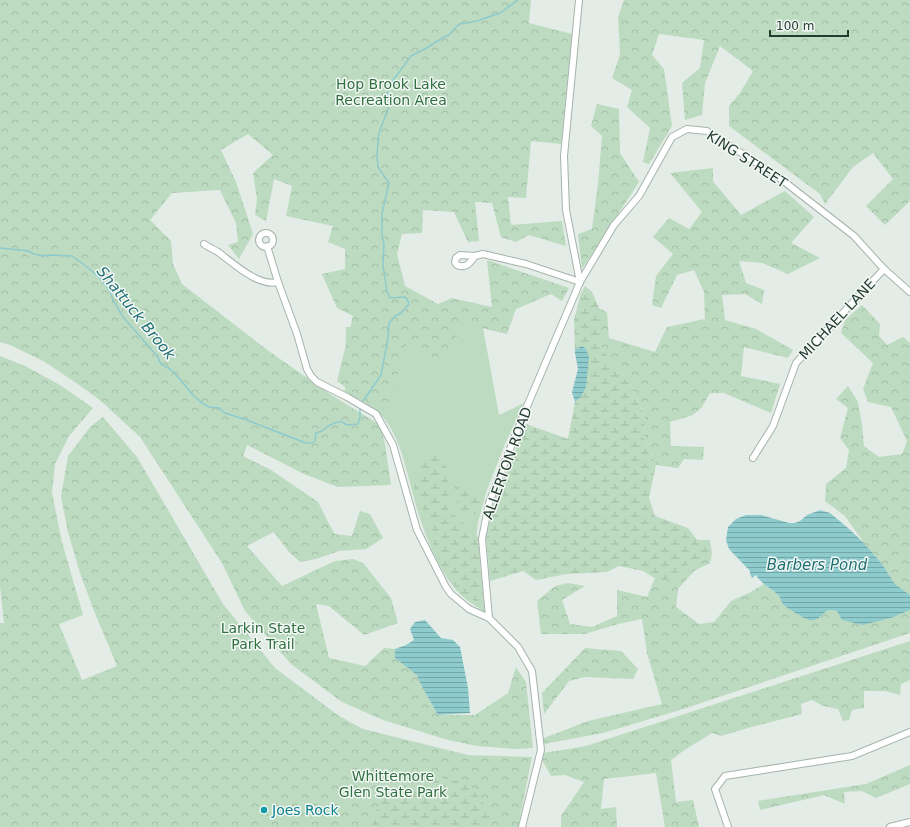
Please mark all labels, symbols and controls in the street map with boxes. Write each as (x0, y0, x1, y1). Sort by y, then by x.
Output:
scale bar (770, 12, 848, 38)
text: 100 m (776, 19, 814, 33)
park label: Hop Brook Lake Recreation Area (335, 76, 447, 108)
street label: KING STREET (704, 127, 791, 191)
water label: Shattuck Brook (93, 263, 180, 364)
street label: MICHAEL LANE (796, 275, 878, 363)
street label: ALLERTON ROAD (479, 405, 535, 521)
water label: Barbers Pond (767, 556, 868, 574)
park label: Larkin State Park Trail (221, 620, 305, 652)
park label: Whittemore Glen State Park (339, 768, 448, 800)
place label: Joes Rock (271, 802, 339, 818)
marker: Joes Rock (259, 805, 269, 815)

